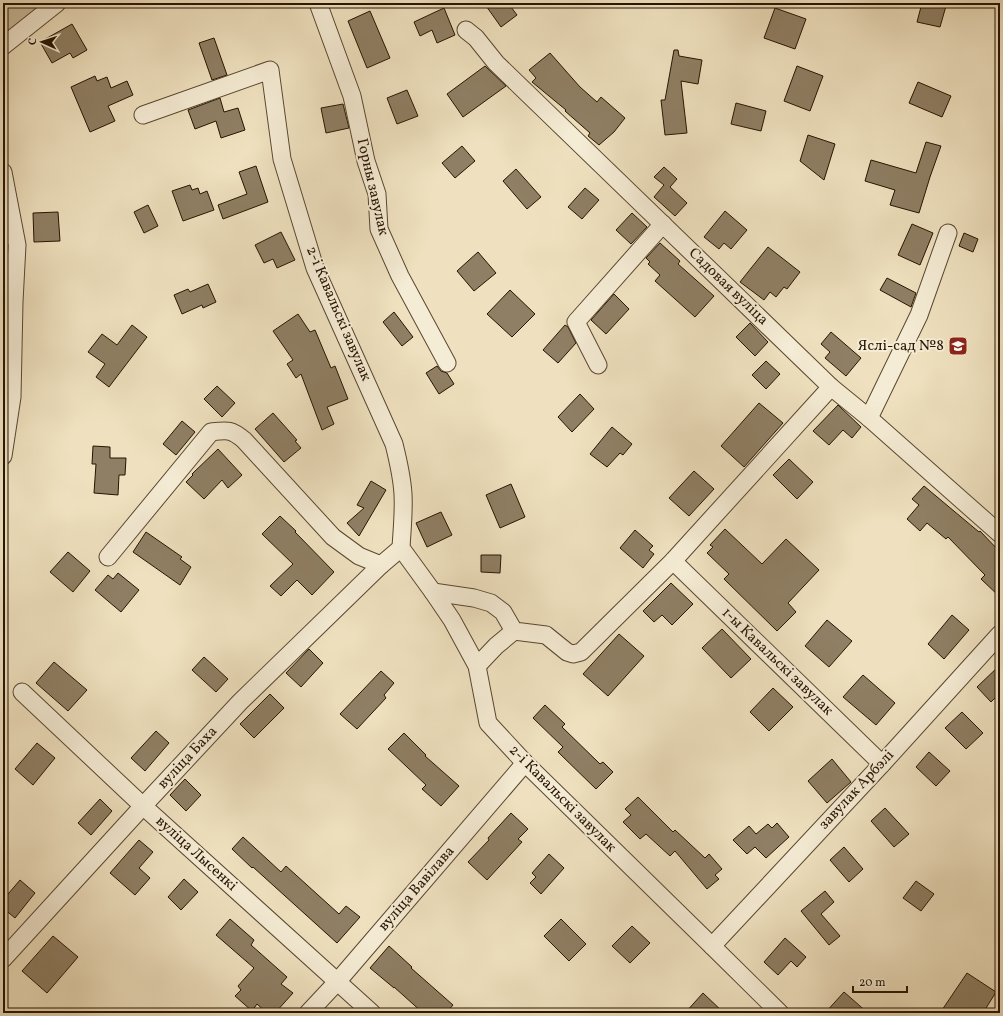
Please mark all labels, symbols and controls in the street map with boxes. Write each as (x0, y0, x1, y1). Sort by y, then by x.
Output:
north arrow (22, 22, 62, 62)
text: С (26, 38, 41, 45)
street label: Горны завулак (351, 136, 393, 238)
street label: 2-і Кавальскі завулак (300, 243, 376, 385)
street label: Садовая вуліца (683, 243, 773, 331)
school or university icon: Яслі-сад №8 (947, 335, 969, 357)
place label: Яслі-сад №8 (858, 336, 944, 357)
street label: 1-ы Кавальскі завулак (716, 603, 838, 721)
street label: вуліца Баха (153, 722, 223, 794)
street label: 2-і Кавальскі завулак (503, 740, 621, 858)
street label: завулак Арбэлі (815, 746, 899, 834)
street label: вуліца Лысенкі (151, 812, 241, 896)
street label: вуліца Вавілава (374, 842, 460, 936)
scale bar (853, 968, 907, 994)
text: 20 m (859, 975, 886, 991)

